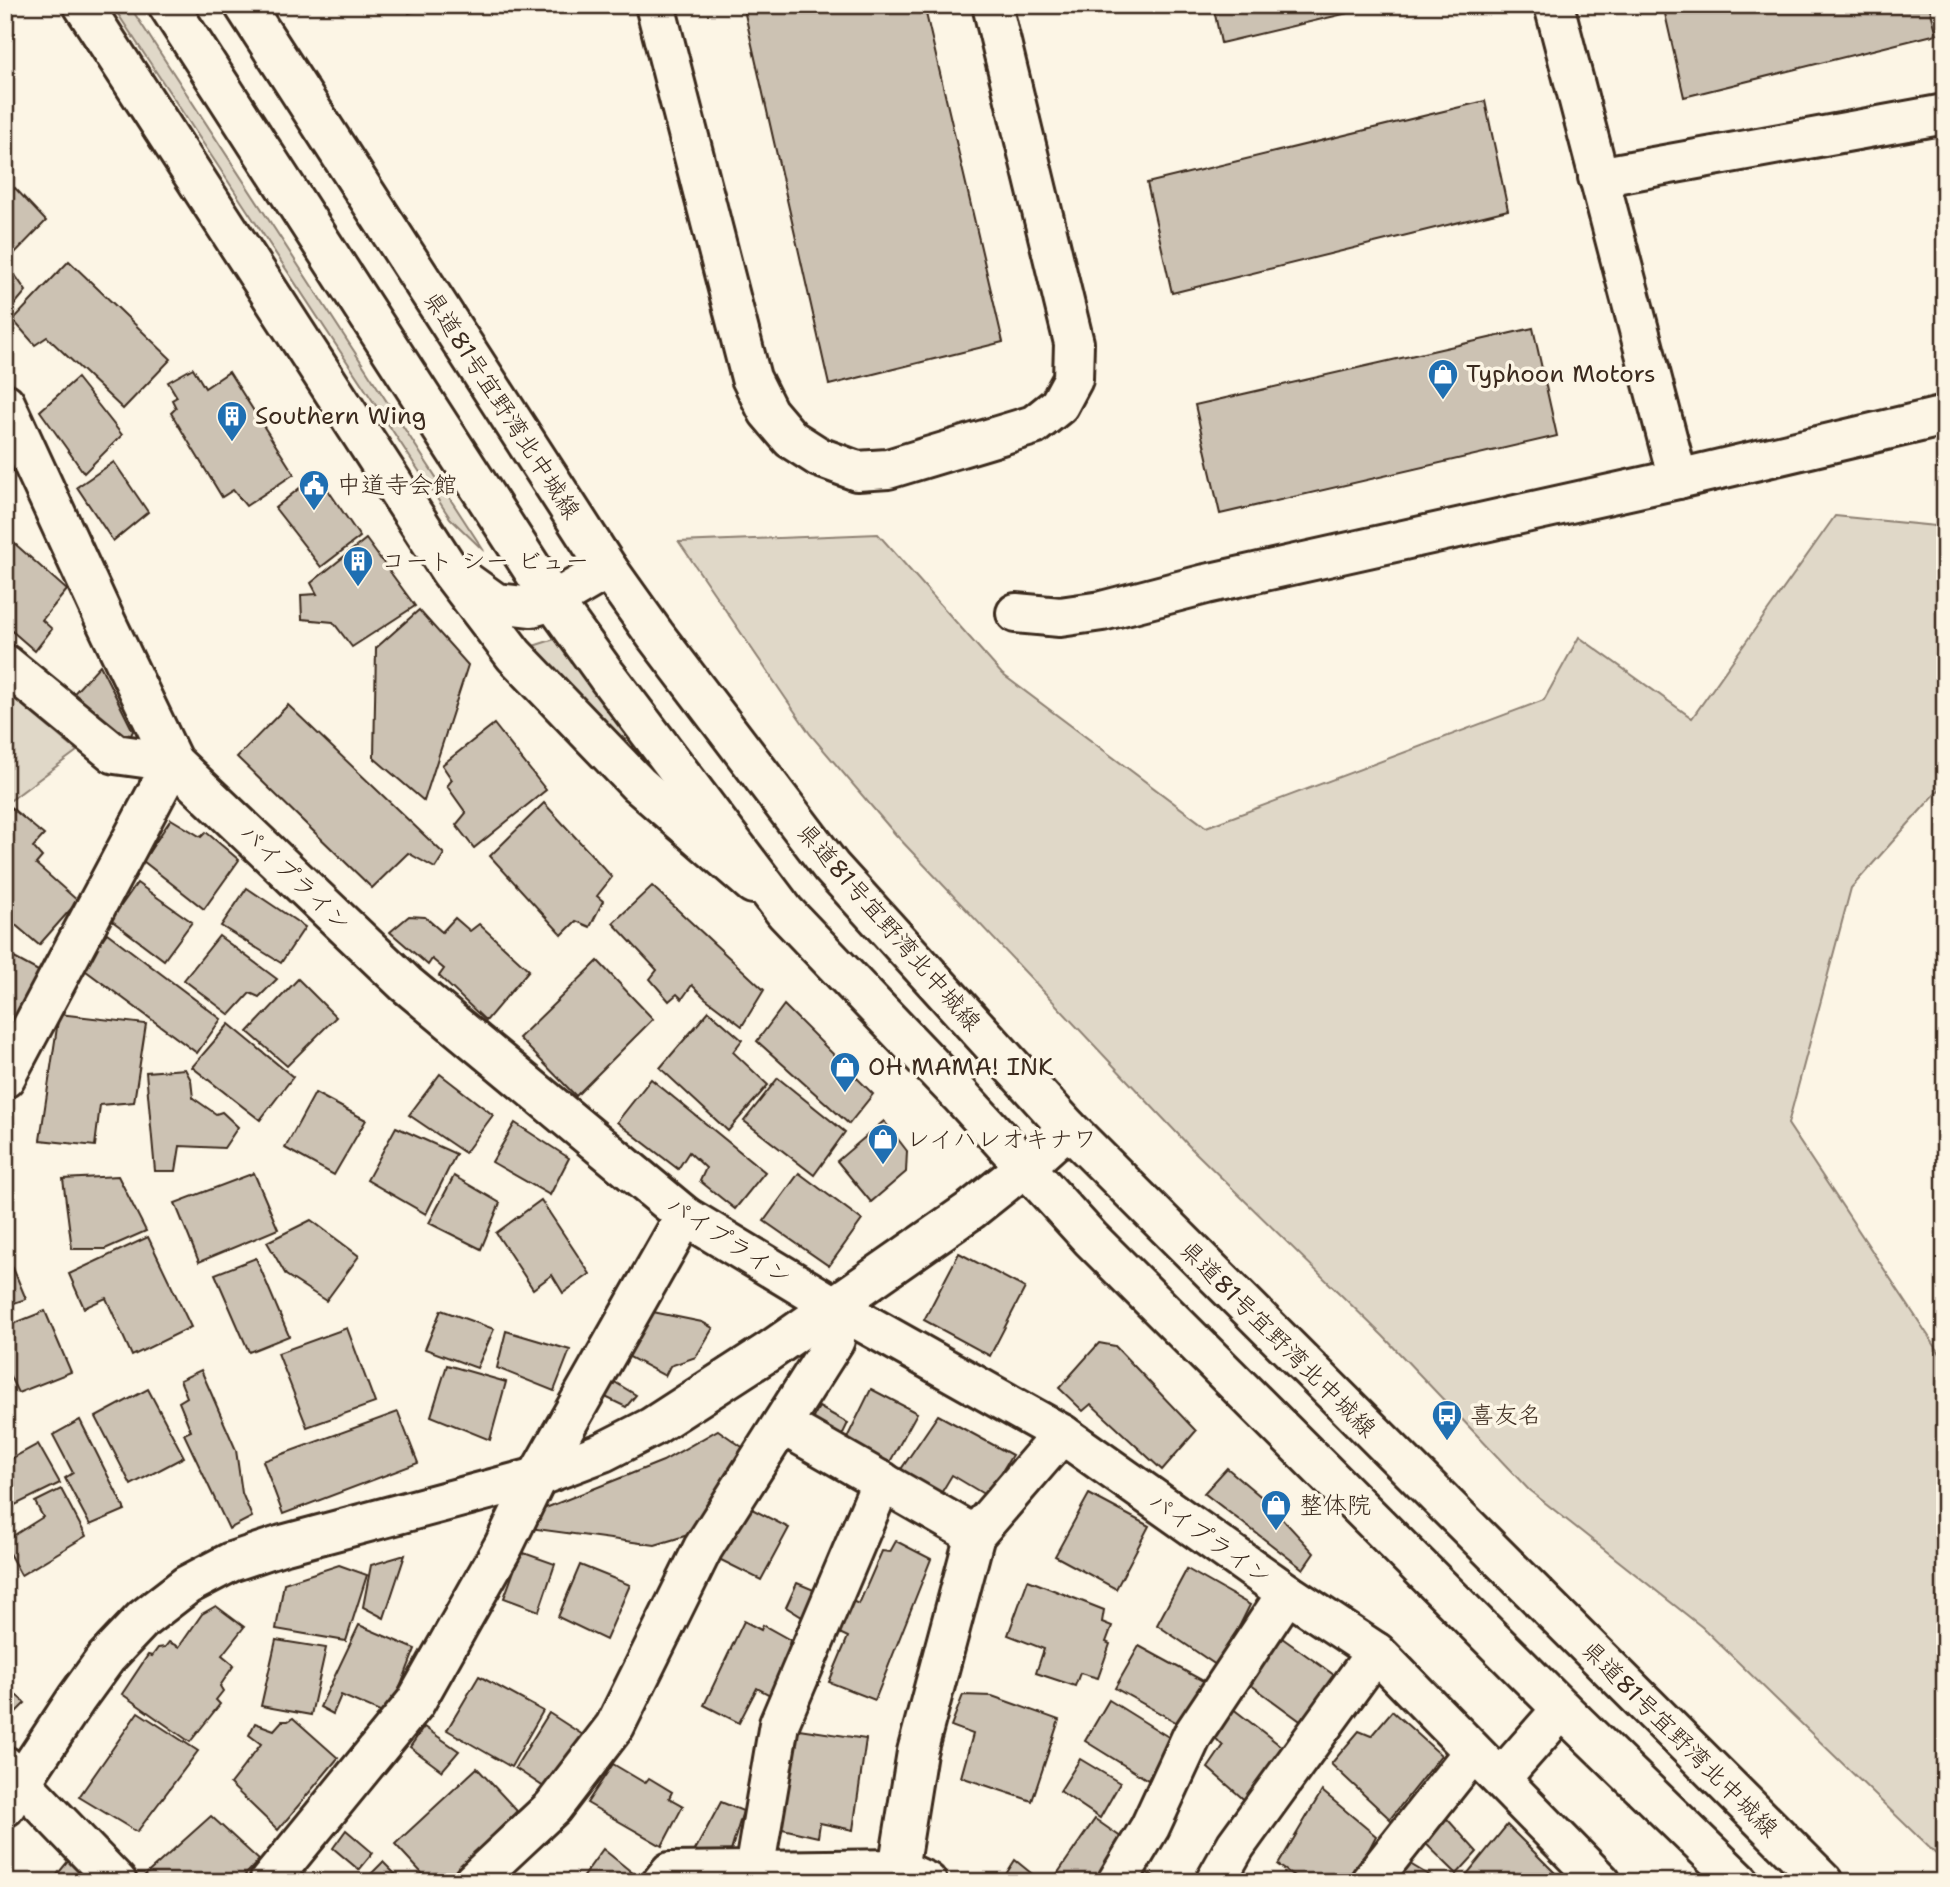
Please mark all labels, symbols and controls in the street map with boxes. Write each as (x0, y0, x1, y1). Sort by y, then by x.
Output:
street label: 県道81号宜野湾北中城線 (416, 285, 588, 525)
shop icon: Typhoon Motors (1426, 357, 1460, 401)
place label: Typhoon Motors (1466, 358, 1656, 390)
building icon: Southern Wing (215, 399, 249, 443)
place label: Southern Wing (255, 400, 426, 432)
public building icon: 中道寺会館 (297, 468, 331, 512)
place label: 中道寺会館 (337, 469, 457, 501)
building icon: コート シー ビュー (341, 544, 375, 588)
place label: コート シー ビュー (381, 545, 589, 577)
street label: 県道81号宜野湾北中城線 (790, 816, 988, 1038)
street label: パイプライン (232, 817, 358, 939)
shop icon: OH MAMA! INK (828, 1050, 862, 1094)
place label: OH MAMA! INK (868, 1051, 1054, 1083)
shop icon: レイハレオキナワ (866, 1122, 900, 1166)
place label: レイハレオキナワ (906, 1123, 1097, 1155)
street label: パイプライン (660, 1189, 798, 1293)
street label: 県道81号宜野湾北中城線 (1173, 1234, 1383, 1444)
bus stop icon: 喜友名 (1430, 1398, 1464, 1442)
place label: 喜友名 (1470, 1399, 1542, 1431)
street label: パイプライン (1142, 1485, 1278, 1593)
shop icon: 整体院 (1259, 1488, 1293, 1532)
place label: 整体院 (1299, 1489, 1371, 1521)
street label: 県道81号宜野湾北中城線 (1575, 1634, 1785, 1844)

